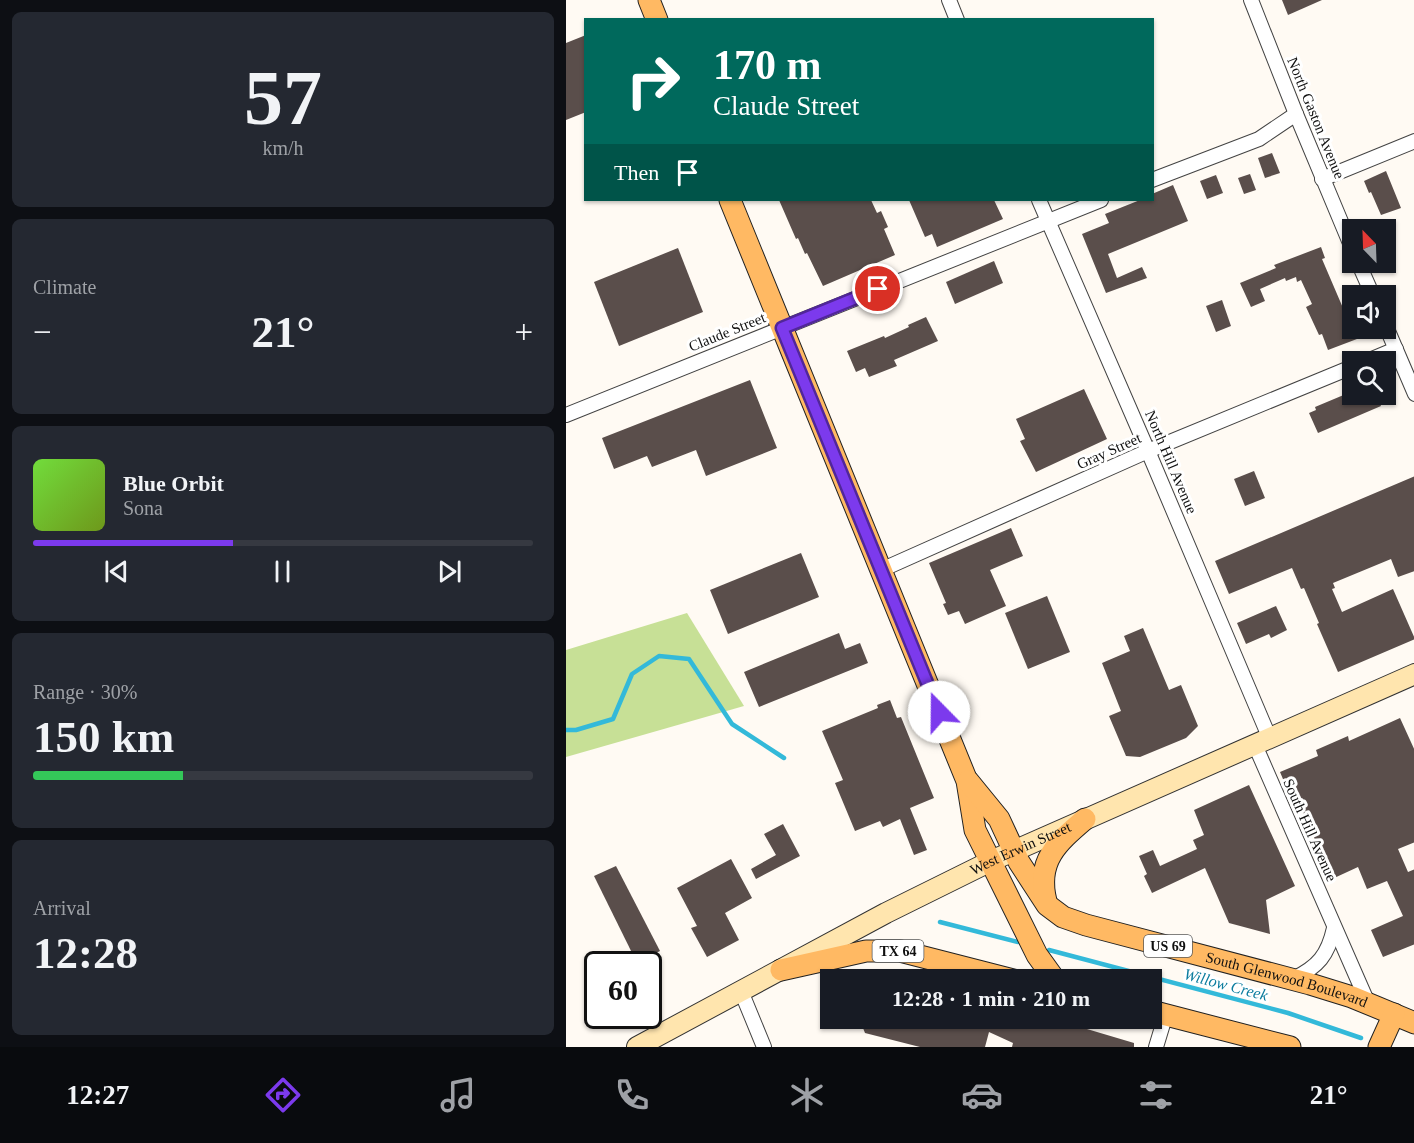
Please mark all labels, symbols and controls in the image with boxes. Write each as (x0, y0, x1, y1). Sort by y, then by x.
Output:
icon: right (614, 42, 692, 120)
text: 170 m (713, 42, 822, 88)
text: 57 (244, 54, 322, 141)
street label: North Gaston Avenue (1284, 55, 1348, 181)
text: Claude Street (713, 91, 859, 121)
text: km/h (262, 137, 304, 159)
icon: arrive (671, 156, 704, 189)
text: Then (614, 160, 659, 185)
north arrow (1342, 219, 1396, 273)
map controls (1342, 219, 1396, 405)
pin (852, 263, 903, 314)
icon: arrive (861, 272, 894, 305)
text: Climate (33, 276, 96, 298)
button: sound (1342, 285, 1396, 339)
text: 21° (252, 307, 315, 357)
street label: Claude Street (686, 309, 768, 355)
text: − (33, 314, 52, 350)
text: + (514, 314, 533, 350)
button: search (1342, 351, 1396, 405)
street label: North Hill Avenue (1142, 408, 1200, 516)
street label: Gray Street (1074, 429, 1144, 472)
text: Blue Orbit (123, 471, 224, 496)
text: Sona (123, 497, 163, 519)
icon: previous (100, 555, 133, 588)
icon: pause (266, 555, 299, 588)
icon: next (433, 555, 466, 588)
position arrow (907, 680, 971, 744)
text: Range · 30% (33, 681, 137, 703)
text: 150 km (33, 712, 174, 762)
street label: South Hill Avenue (1280, 776, 1340, 884)
street label: West Erwin Street (967, 818, 1074, 878)
text: Arrival (33, 897, 91, 919)
text: 12:28 (33, 928, 138, 978)
road number: US 69 (1144, 935, 1192, 957)
road number: TX 64 (872, 940, 924, 962)
street label: South Glenwood Boulevard (1204, 949, 1370, 1011)
speed limit sign: 60 (584, 951, 662, 1029)
water label: Willow Creek (1182, 965, 1271, 1004)
text: 12:28 · 1 min · 210 m (892, 986, 1090, 1011)
icon: directions (262, 1074, 304, 1116)
icon: music (437, 1074, 479, 1116)
icon: phone (611, 1074, 653, 1116)
icon: climate (786, 1074, 828, 1116)
icon: car (961, 1074, 1003, 1116)
icon: filters (1135, 1074, 1177, 1116)
text: 12:27 (66, 1080, 129, 1110)
text: 21° (1310, 1080, 1348, 1110)

